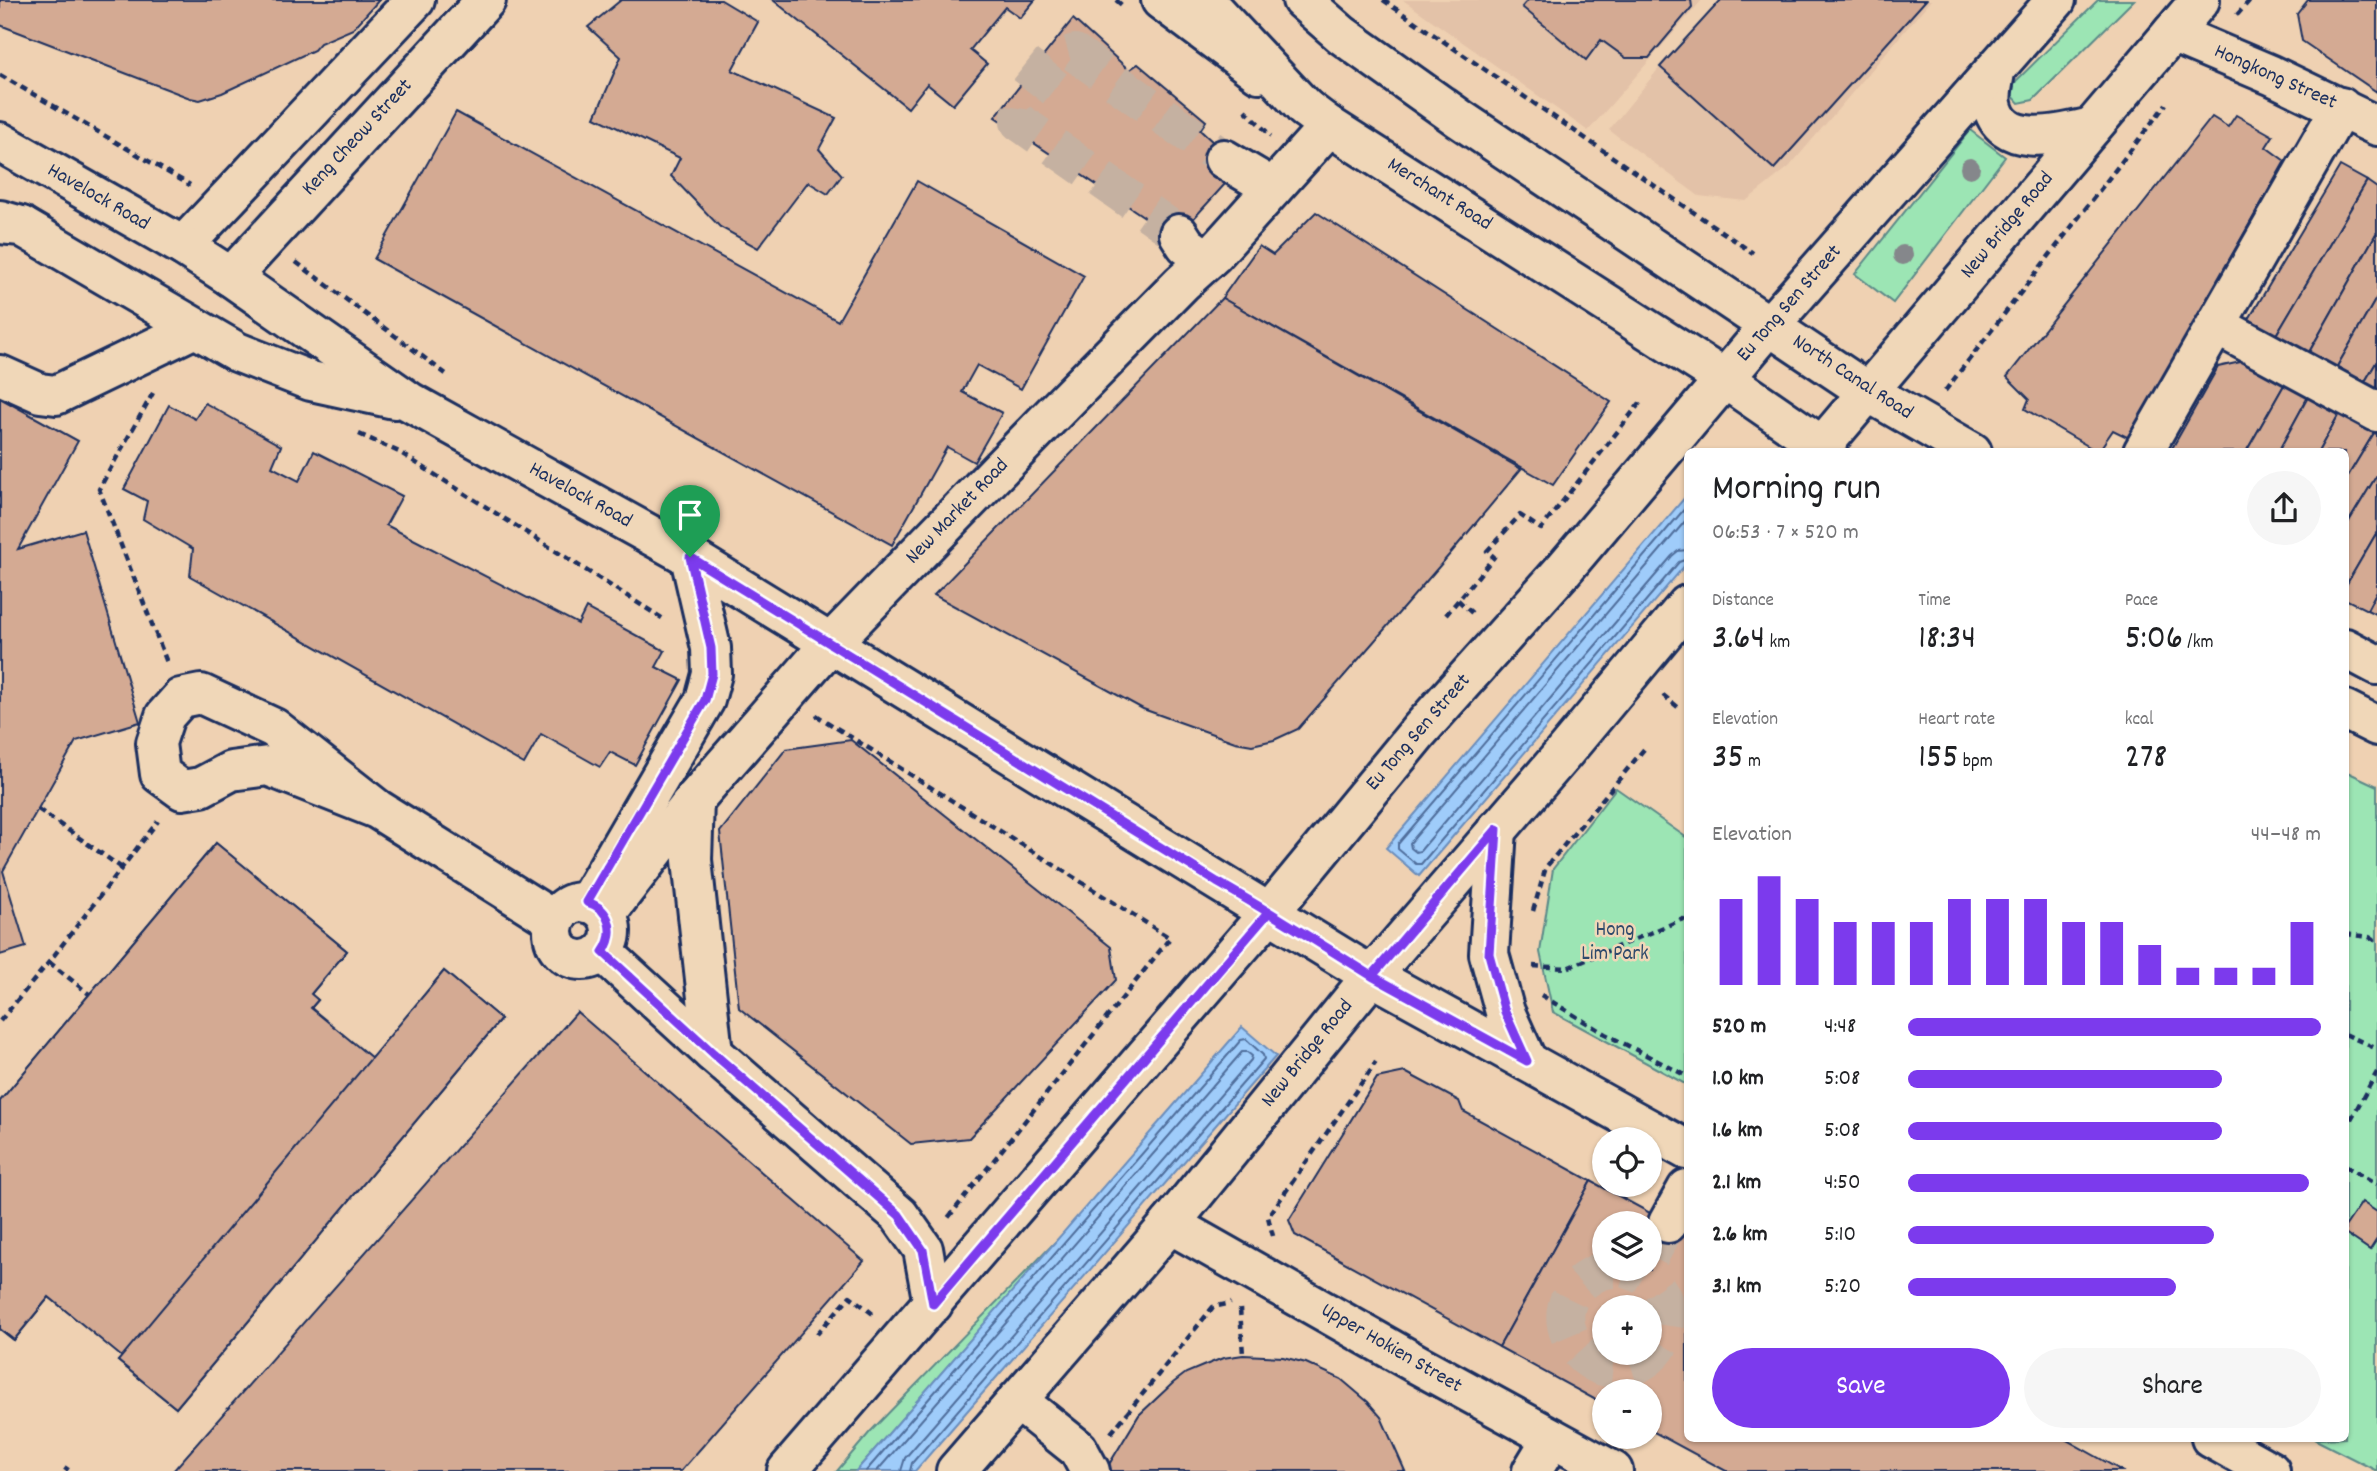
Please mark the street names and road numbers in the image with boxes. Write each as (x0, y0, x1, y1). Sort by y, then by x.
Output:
street label: Hongkong Street (2209, 38, 2341, 119)
street label: Keng Cheow Street (296, 73, 420, 203)
street label: Merchant Road (1381, 151, 1497, 239)
street label: Havelock Road (41, 156, 155, 240)
street label: New Bridge Road (1954, 166, 2062, 286)
street label: Eu Tong Sen Street (1730, 238, 1850, 369)
street label: North Canal Road (1786, 328, 1918, 428)
street label: New Market Road (899, 452, 1017, 572)
street label: Havelock Road (523, 455, 637, 537)
street label: Eu Tong Sen Street (1359, 667, 1479, 798)
street label: New Bridge Road (1255, 993, 1361, 1115)
street label: Upper Hokien Street (1315, 1296, 1467, 1402)

